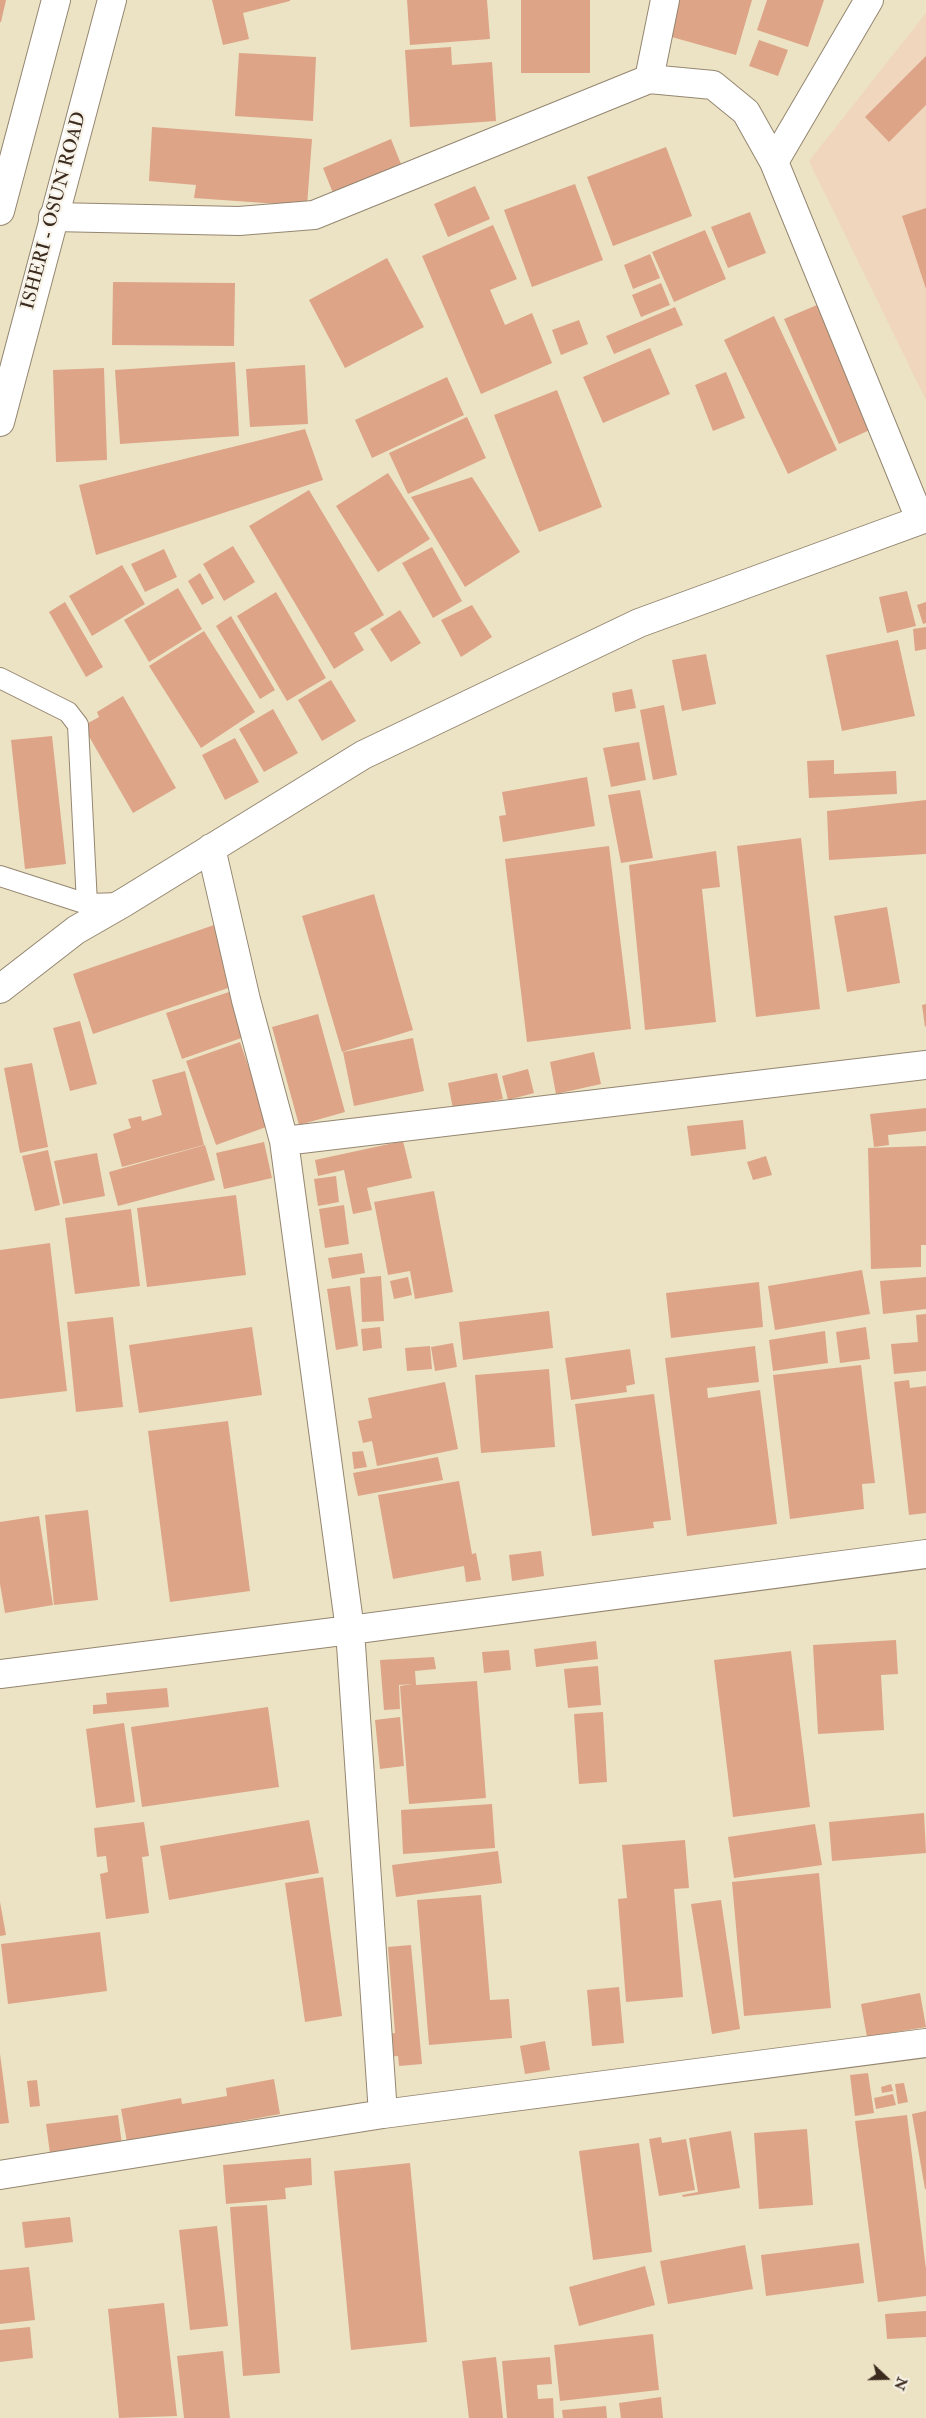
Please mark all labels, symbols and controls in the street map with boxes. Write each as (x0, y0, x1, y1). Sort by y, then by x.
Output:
street label: ISHERI - OSUN ROAD (18, 110, 92, 312)
north arrow (861, 2353, 911, 2403)
text: N (890, 2375, 911, 2392)

